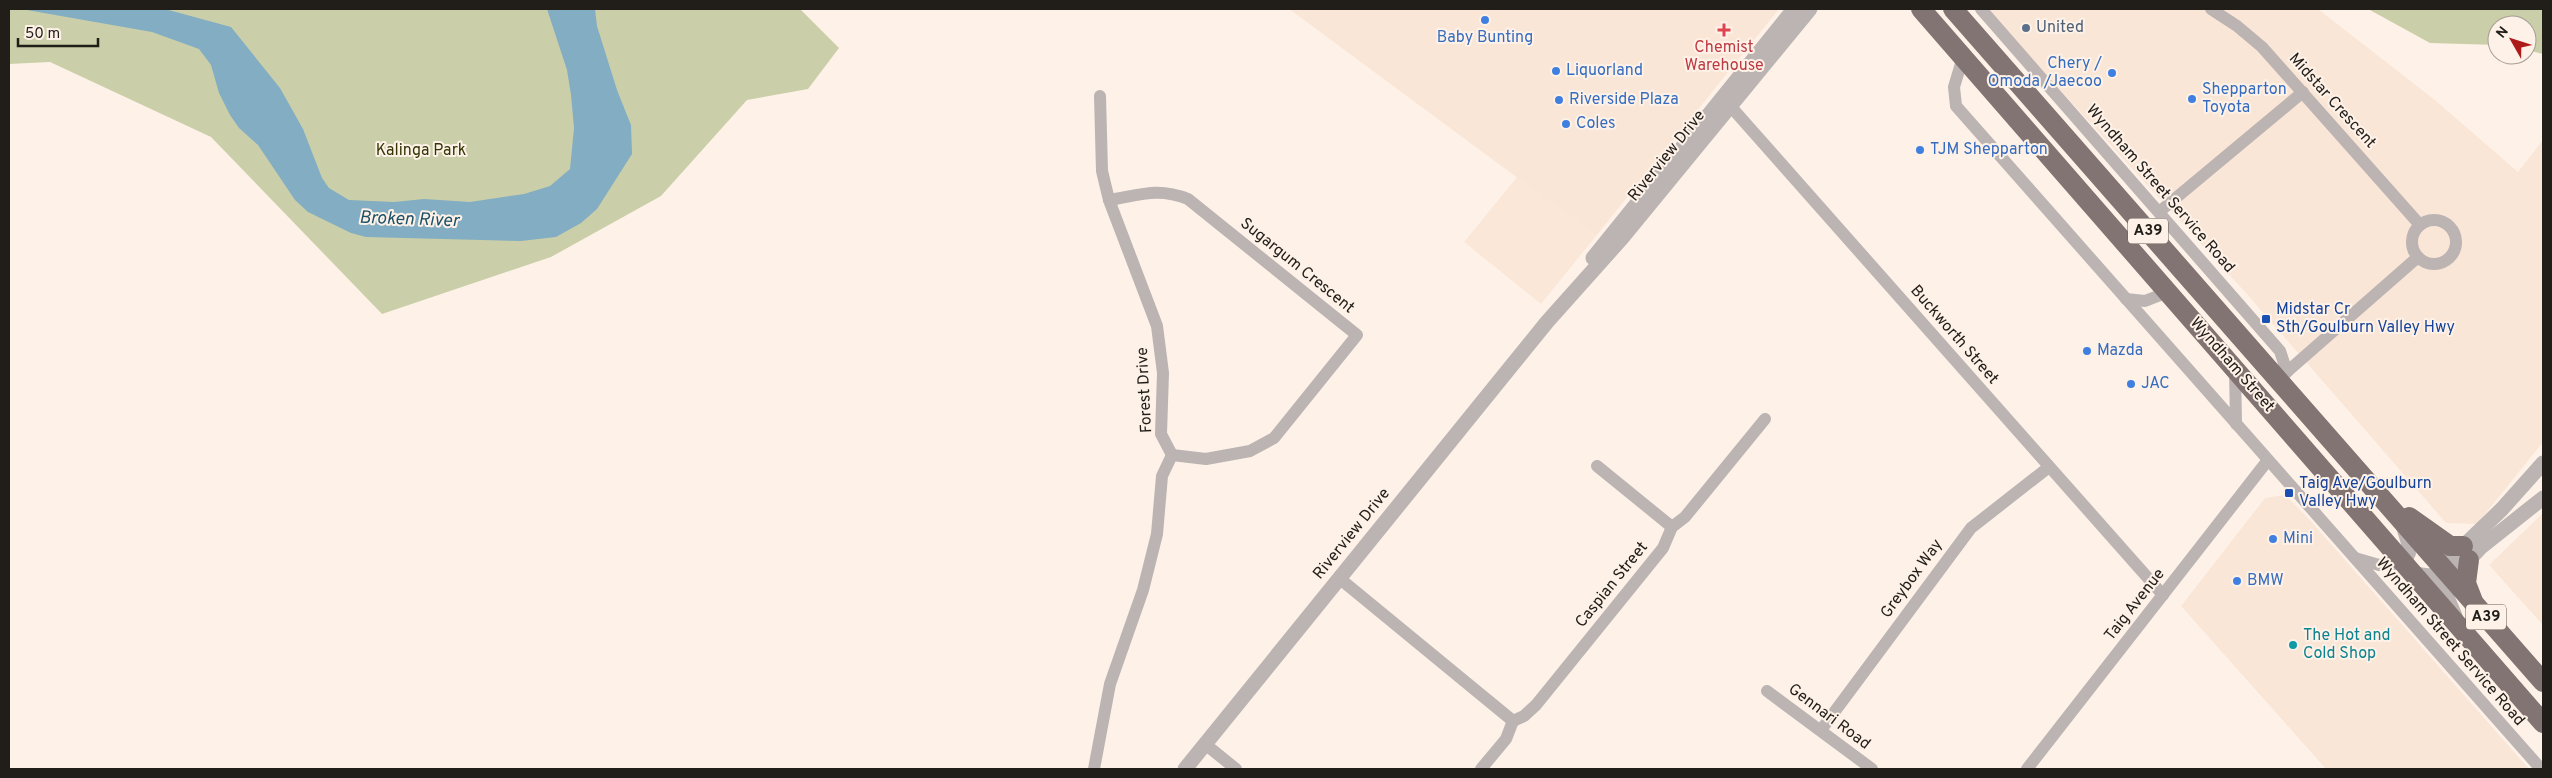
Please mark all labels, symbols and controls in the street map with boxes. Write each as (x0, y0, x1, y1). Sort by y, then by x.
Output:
marker: Baby Bunting (1479, 14, 1491, 26)
scale bar (18, 15, 98, 47)
north arrow (2487, 15, 2537, 65)
place label: United (2036, 18, 2084, 38)
marker: United (2020, 22, 2032, 34)
marker: Chemist Warehouse (1718, 24, 1730, 36)
text: N (2493, 24, 2513, 42)
text: 50 m (25, 25, 60, 44)
place label: Baby Bunting (1437, 28, 1533, 48)
place label: Chemist Warehouse (1684, 38, 1764, 76)
street label: Midstar Crescent (2284, 49, 2380, 153)
place label: Chery / Omoda /Jaecoo (1988, 54, 2102, 92)
place label: Liquorland (1566, 61, 1643, 81)
marker: Liquorland (1550, 65, 1562, 77)
marker: Chery / Omoda /Jaecoo (2106, 67, 2118, 79)
place label: Shepparton Toyota (2202, 80, 2287, 118)
place label: Riverside Plaza (1569, 90, 1679, 110)
marker: Shepparton Toyota (2186, 93, 2198, 105)
marker: Riverside Plaza (1553, 94, 1565, 106)
street label: Wyndham Street Service Road (2081, 100, 2239, 278)
street label: Riverview Drive (1624, 106, 1710, 206)
place label: Coles (1576, 114, 1616, 134)
marker: Coles (1560, 118, 1572, 130)
place label: TJM Shepparton (1930, 140, 2048, 160)
park label: Kalinga Park (376, 141, 466, 161)
marker: TJM Shepparton (1914, 144, 1926, 156)
water label: Broken River (359, 207, 461, 233)
street label: Sugargum Crescent (1236, 214, 1358, 318)
road number: A39 (2128, 218, 2168, 244)
street label: Buckworth Street (1906, 281, 2002, 389)
place label: Midstar Cr Sth/Goulburn Valley Hwy (2276, 300, 2455, 338)
street label: Wyndham Street (2185, 313, 2279, 417)
marker: Midstar Cr Sth/Goulburn Valley Hwy (2260, 313, 2272, 325)
place label: Mazda (2097, 341, 2143, 361)
marker: Mazda (2081, 345, 2093, 357)
street label: Forest Drive (1133, 347, 1157, 433)
place label: JAC (2141, 374, 2170, 394)
marker: JAC (2125, 378, 2137, 390)
place label: Taig Ave/Goulburn Valley Hwy (2299, 474, 2432, 512)
street label: Riverview Drive (1309, 484, 1395, 584)
marker: Taig Ave/Goulburn Valley Hwy (2283, 487, 2295, 499)
place label: Mini (2283, 529, 2313, 549)
marker: Mini (2267, 533, 2279, 545)
street label: Greybox Way (1877, 535, 1947, 623)
street label: Caspian Street (1571, 538, 1653, 632)
street label: Wyndham Street Service Road (2371, 553, 2529, 731)
street label: Taig Avenue (2101, 565, 2169, 645)
place label: BMW (2247, 571, 2284, 591)
marker: BMW (2231, 575, 2243, 587)
road number: A39 (2466, 604, 2506, 630)
place label: The Hot and Cold Shop (2303, 626, 2391, 664)
marker: The Hot and Cold Shop (2287, 639, 2299, 651)
street label: Gennari Road (1784, 680, 1874, 754)

